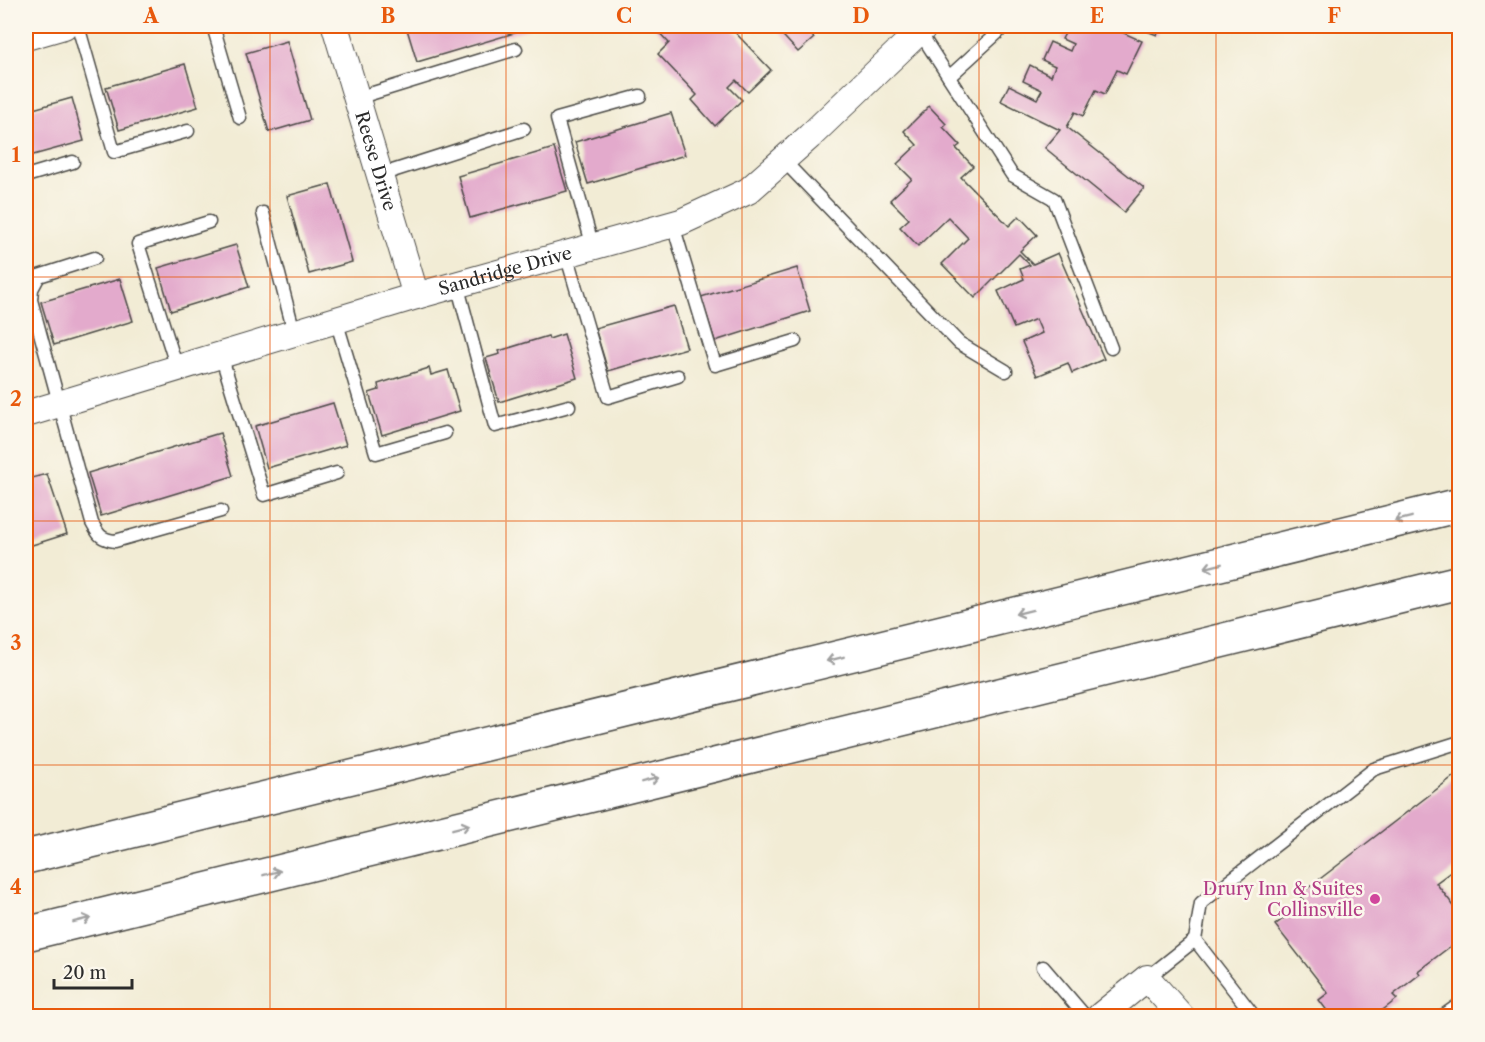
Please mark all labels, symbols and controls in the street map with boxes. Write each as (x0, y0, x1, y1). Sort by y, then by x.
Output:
text: A (142, 4, 159, 28)
text: B (381, 4, 396, 28)
text: C (616, 4, 632, 28)
text: D (852, 4, 870, 28)
text: E (1090, 4, 1104, 28)
text: F (1327, 4, 1341, 28)
street label: Reese Drive (350, 109, 401, 213)
text: 1 (12, 143, 21, 167)
street label: Sandridge Drive (436, 242, 574, 300)
text: 2 (10, 387, 22, 411)
one-way arrow (1393, 514, 1412, 526)
one-way arrow (1204, 560, 1223, 572)
one-way arrow (1015, 607, 1034, 619)
text: 3 (10, 631, 22, 655)
one-way arrow (825, 653, 844, 665)
one-way arrow (641, 774, 660, 786)
one-way arrow (451, 820, 470, 832)
one-way arrow (262, 867, 281, 879)
text: 4 (10, 875, 22, 899)
place label: Drury Inn & Suites Collinsville (1203, 878, 1363, 921)
marker: Drury Inn & Suites Collinsville (1368, 892, 1382, 906)
one-way arrow (73, 913, 92, 925)
scale bar (54, 952, 132, 990)
text: 20 m (63, 962, 107, 984)

